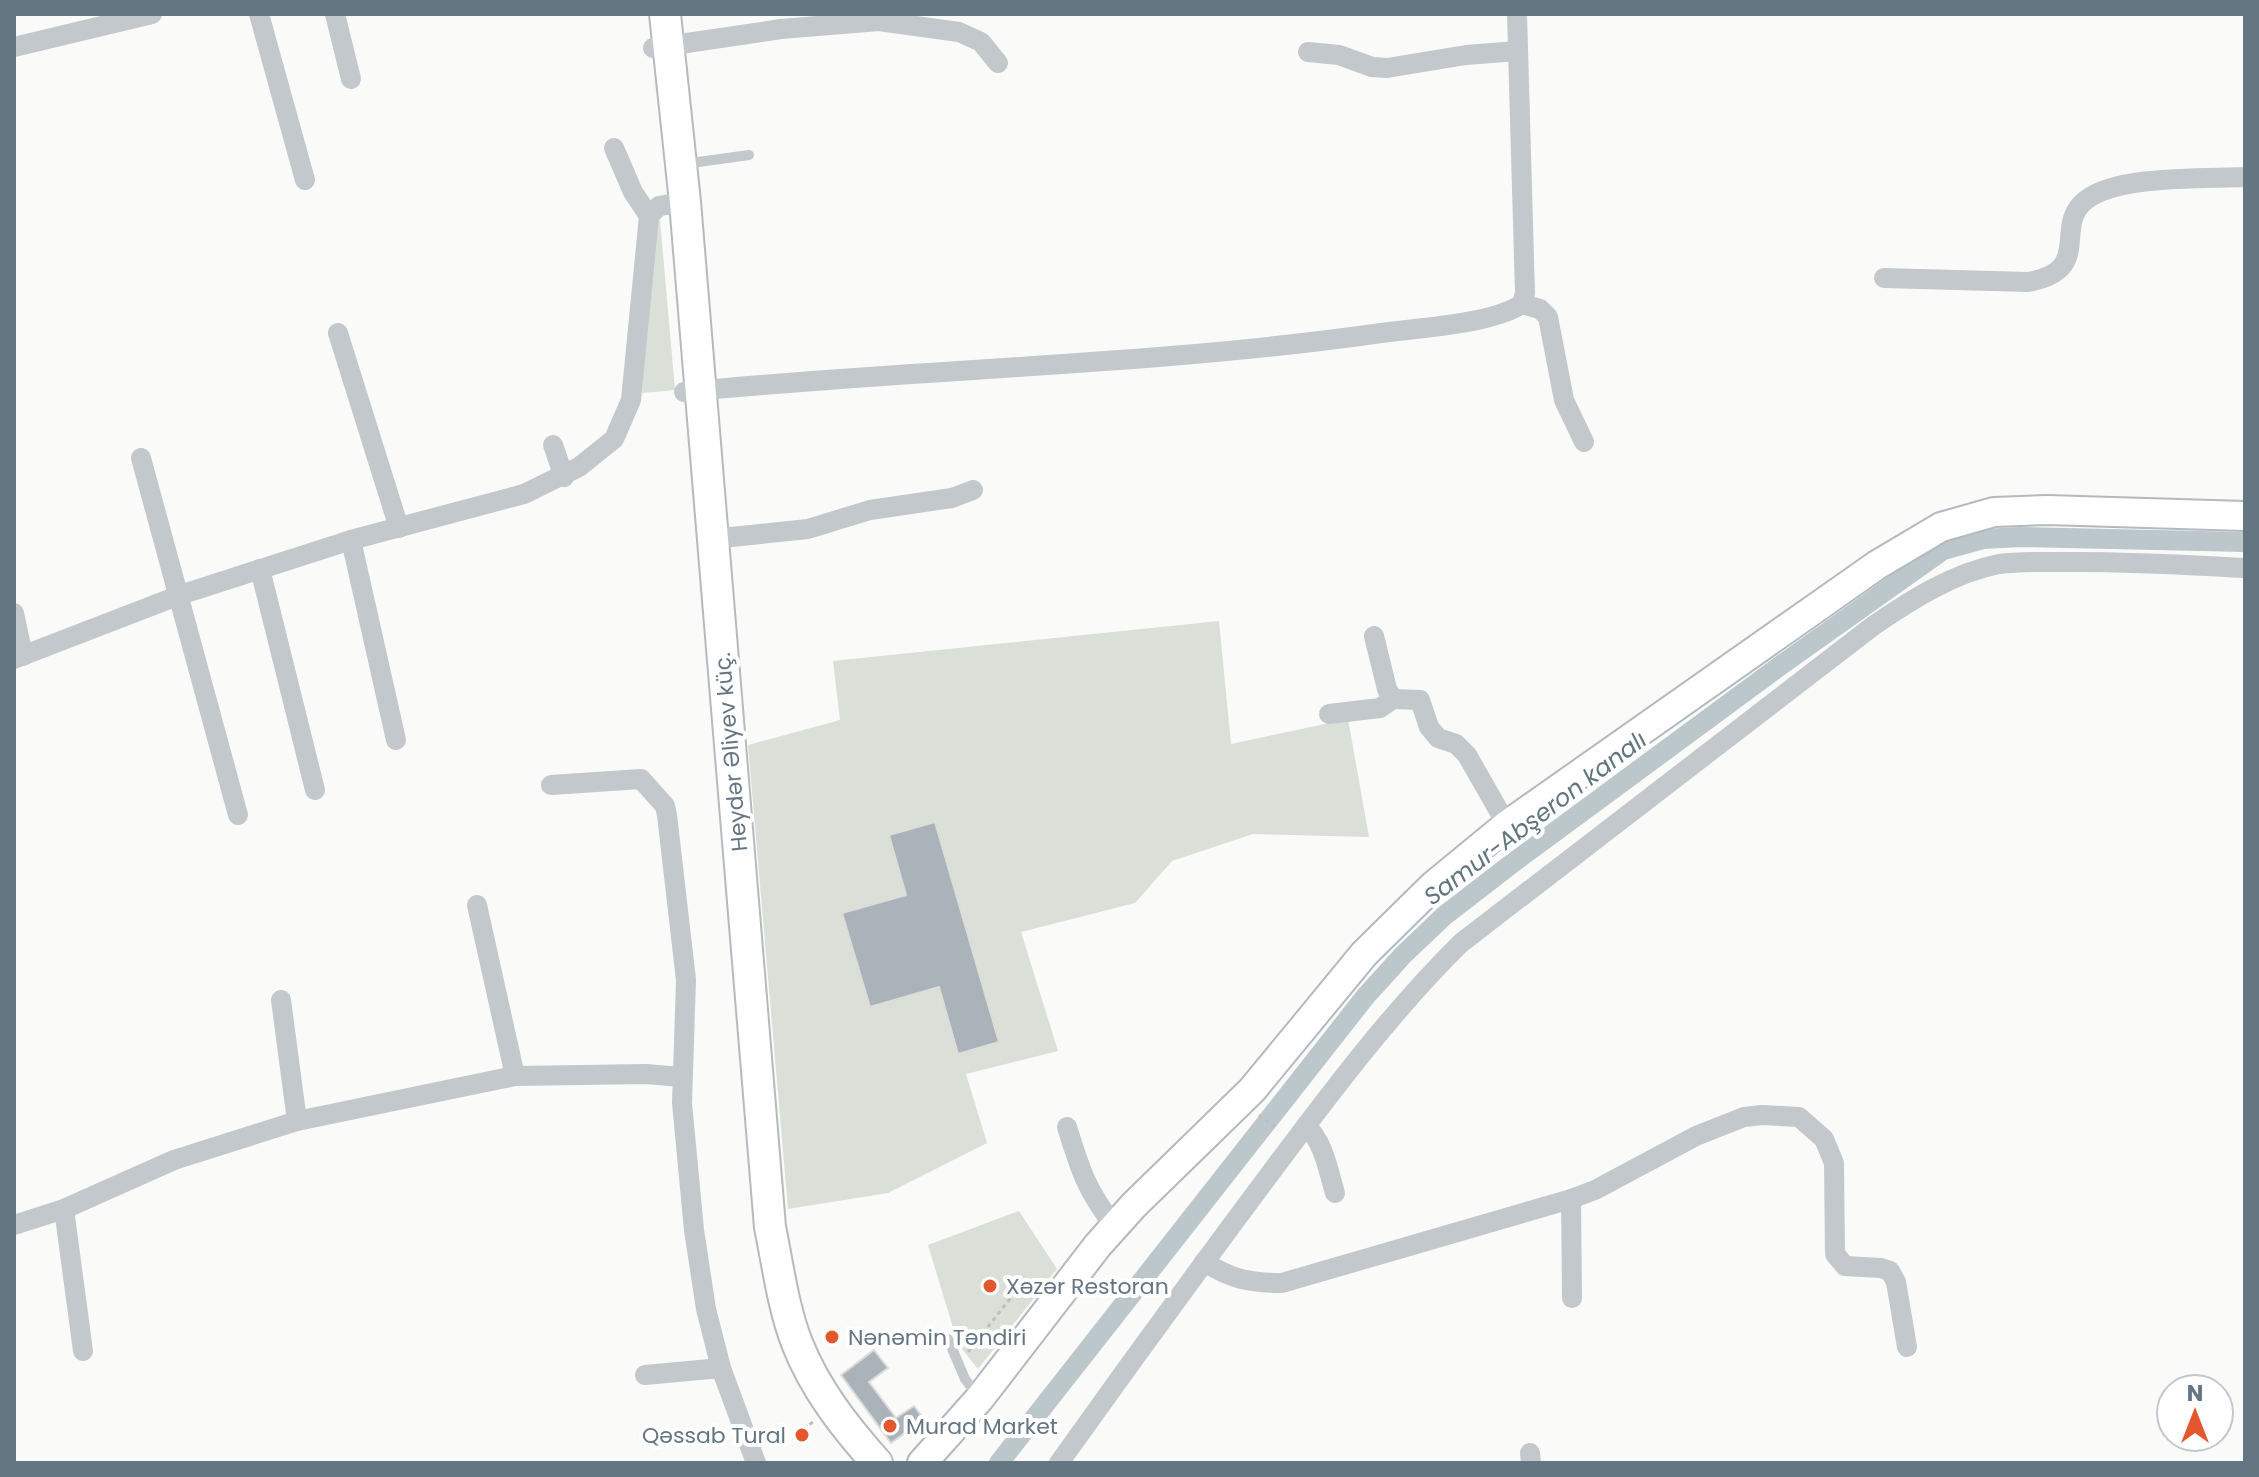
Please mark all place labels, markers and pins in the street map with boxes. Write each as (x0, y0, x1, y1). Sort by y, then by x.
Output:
place label: Xəzər Restoran (1006, 1271, 1169, 1302)
marker: Xəzər Restoran (981, 1277, 999, 1295)
place label: Nənəmin Təndiri (848, 1322, 1026, 1353)
marker: Nənəmin Təndiri (823, 1328, 841, 1346)
place label: Murad Market (906, 1411, 1058, 1442)
marker: Murad Market (881, 1417, 899, 1435)
place label: Qəssab Tural (642, 1420, 786, 1451)
marker: Qəssab Tural (793, 1426, 811, 1444)

